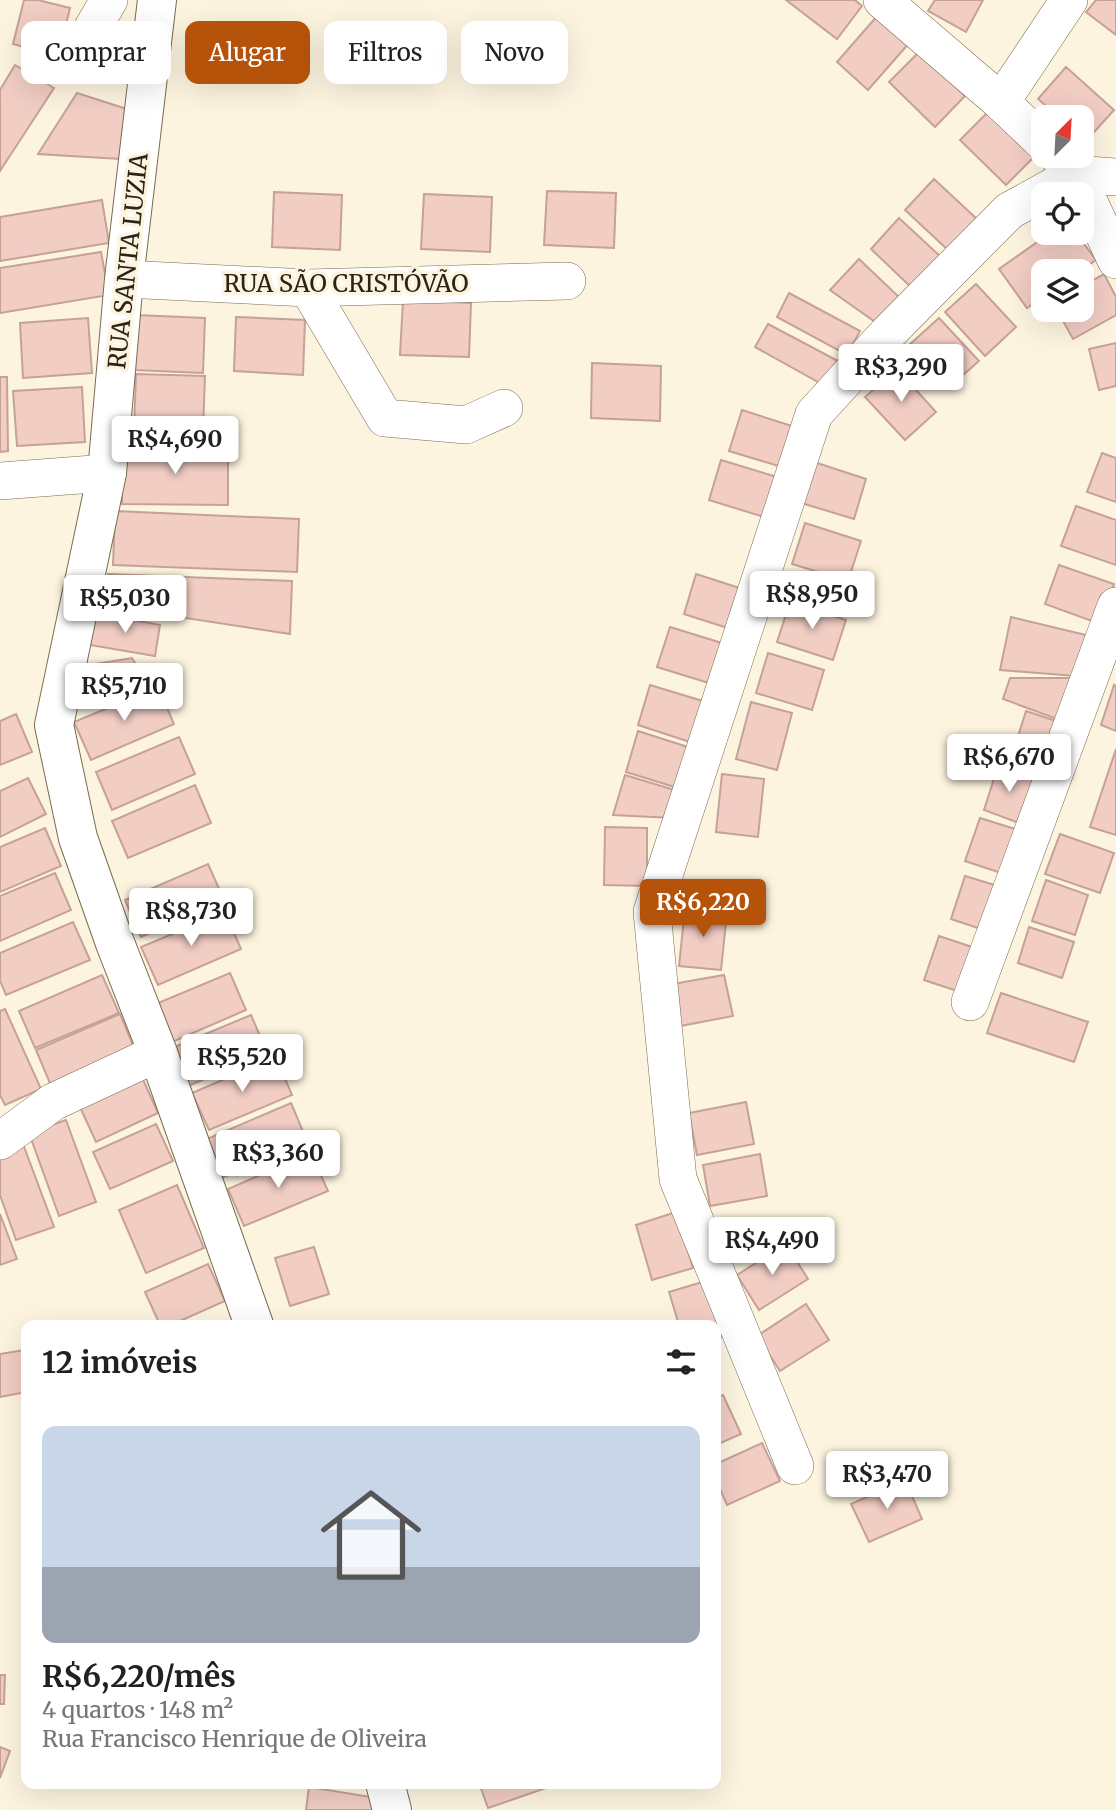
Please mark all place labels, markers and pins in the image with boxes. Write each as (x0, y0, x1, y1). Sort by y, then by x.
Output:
pin: R$3,290 (836, 344, 966, 404)
pin: R$4,690 (110, 416, 240, 476)
pin: R$8,950 (747, 572, 877, 631)
pin: R$5,030 (60, 576, 190, 635)
pin: R$5,710 (59, 664, 189, 723)
pin: R$6,670 (944, 734, 1074, 794)
pin: R$6,220 (638, 880, 768, 939)
pin: R$8,730 (126, 888, 256, 948)
pin: R$5,520 (177, 1034, 307, 1094)
pin: R$3,360 (213, 1130, 343, 1190)
pin: R$4,490 (707, 1218, 837, 1277)
pin: R$3,470 (822, 1452, 952, 1511)

